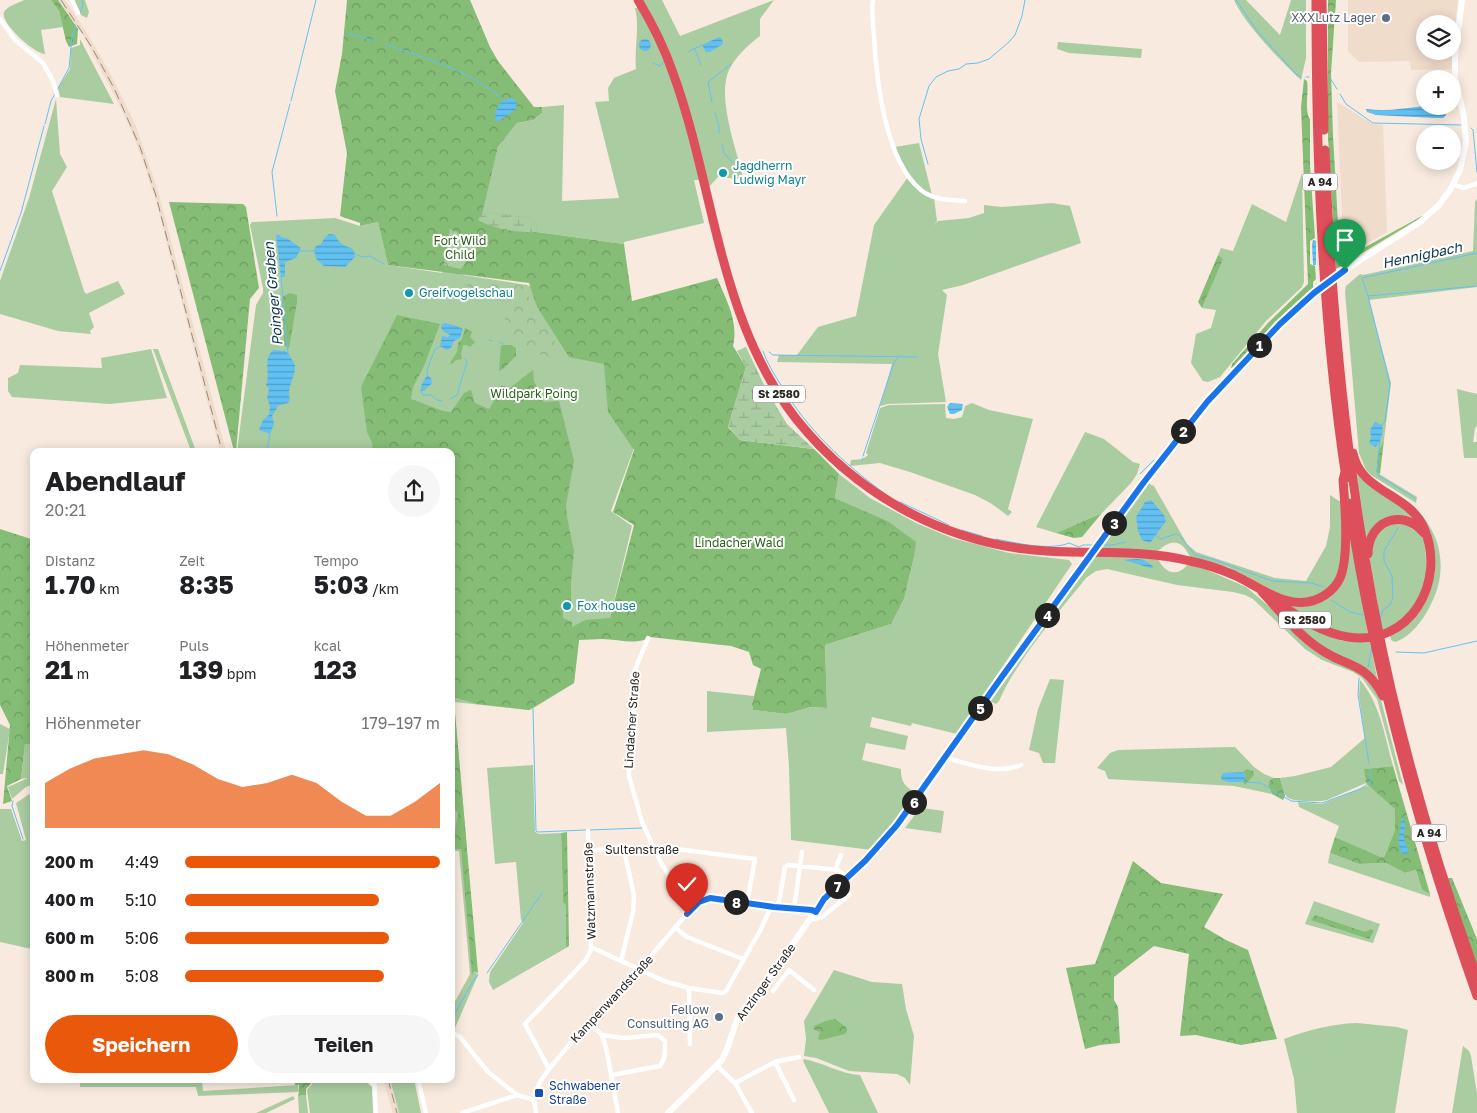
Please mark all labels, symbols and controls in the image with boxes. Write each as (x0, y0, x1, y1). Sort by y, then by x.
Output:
place label: XXXLutz Lager (1291, 10, 1376, 25)
marker: XXXLutz Lager (1380, 12, 1392, 24)
map controls (1416, 15, 1461, 170)
button: layers (1416, 15, 1461, 60)
button: + (1416, 70, 1461, 115)
button: − (1416, 125, 1461, 170)
place label: Jagdherrn Ludwig Mayr (733, 158, 806, 187)
marker: Jagdherrn Ludwig Mayr (717, 167, 729, 179)
road number: A 94 (1302, 173, 1338, 190)
pin (1324, 219, 1366, 270)
icon: arrive (1331, 226, 1359, 254)
park label: Fort Wild Child (434, 233, 486, 262)
water label: Hennigbach (1380, 237, 1465, 271)
water label: Poinger Graben (259, 240, 285, 347)
place label: Greifvogelschau (419, 285, 513, 300)
marker: Greifvogelschau (403, 287, 415, 299)
pin: 1 (1246, 332, 1272, 358)
text: 1 (1256, 337, 1263, 354)
park label: Wildpark Poing (490, 386, 578, 401)
road number: St 2580 (753, 386, 805, 402)
pin: 2 (1170, 418, 1196, 444)
text: 2 (1179, 423, 1188, 440)
text: Abendlauf (45, 464, 185, 497)
button: share (388, 465, 440, 517)
text: 20:21 (45, 500, 86, 520)
pin: 3 (1102, 510, 1126, 536)
text: 3 (1110, 515, 1119, 532)
park label: Lindacher Wald (694, 535, 784, 550)
text: Distanz (45, 552, 95, 569)
text: Zeit (179, 552, 205, 569)
text: Tempo (314, 552, 359, 569)
text: 1.70 (45, 569, 96, 600)
text: 8:35 (179, 569, 234, 600)
text: 5:03 (314, 569, 368, 600)
text: km (96, 580, 120, 597)
text: /km (368, 580, 399, 597)
place label: Fox house (577, 598, 636, 613)
marker: Fox house (561, 600, 573, 612)
pin: 4 (1034, 602, 1060, 628)
text: 4 (1043, 607, 1052, 624)
road number: St 2580 (1279, 612, 1331, 628)
text: Höhenmeter (45, 637, 129, 654)
text: Puls (179, 637, 209, 654)
text: kcal (314, 637, 341, 654)
text: 21 (45, 654, 73, 685)
text: 139 (179, 654, 223, 685)
text: 123 (314, 654, 357, 685)
text: m (73, 665, 89, 682)
text: bpm (223, 665, 256, 682)
street label: Lindacher Straße (621, 671, 642, 769)
pin: 5 (968, 696, 992, 720)
text: 5 (976, 700, 985, 717)
text: Höhenmeter (45, 713, 141, 733)
text: 179–197 m (362, 713, 440, 733)
pin: 6 (902, 790, 926, 814)
text: 6 (910, 794, 919, 811)
road number: A 94 (1412, 824, 1446, 841)
street label: Watzmannstraße (580, 842, 599, 940)
street label: Sultenstraße (605, 842, 679, 857)
text: 200 m (45, 852, 94, 872)
text: 4:49 (125, 852, 159, 872)
pin (666, 863, 708, 914)
icon: check (673, 870, 701, 898)
pin: 7 (824, 874, 850, 898)
text: 7 (834, 878, 841, 895)
text: 400 m (45, 890, 94, 910)
text: 5:10 (125, 890, 157, 910)
pin: 8 (724, 890, 748, 914)
text: 8 (732, 894, 741, 911)
text: 600 m (45, 928, 94, 948)
text: 5:06 (125, 928, 159, 948)
street label: Anzinger Straße (733, 940, 799, 1023)
street label: Kampenwandstraße (567, 952, 656, 1046)
text: 800 m (45, 966, 94, 986)
text: 5:08 (125, 966, 159, 986)
place label: Fellow Consulting AG (627, 1002, 709, 1031)
marker: Fellow Consulting AG (713, 1011, 725, 1023)
button: Speichern (45, 1015, 238, 1073)
button: Teilen (248, 1015, 440, 1073)
place label: Schwabener Straße (549, 1078, 620, 1107)
marker: Schwabener Straße (533, 1087, 545, 1099)

